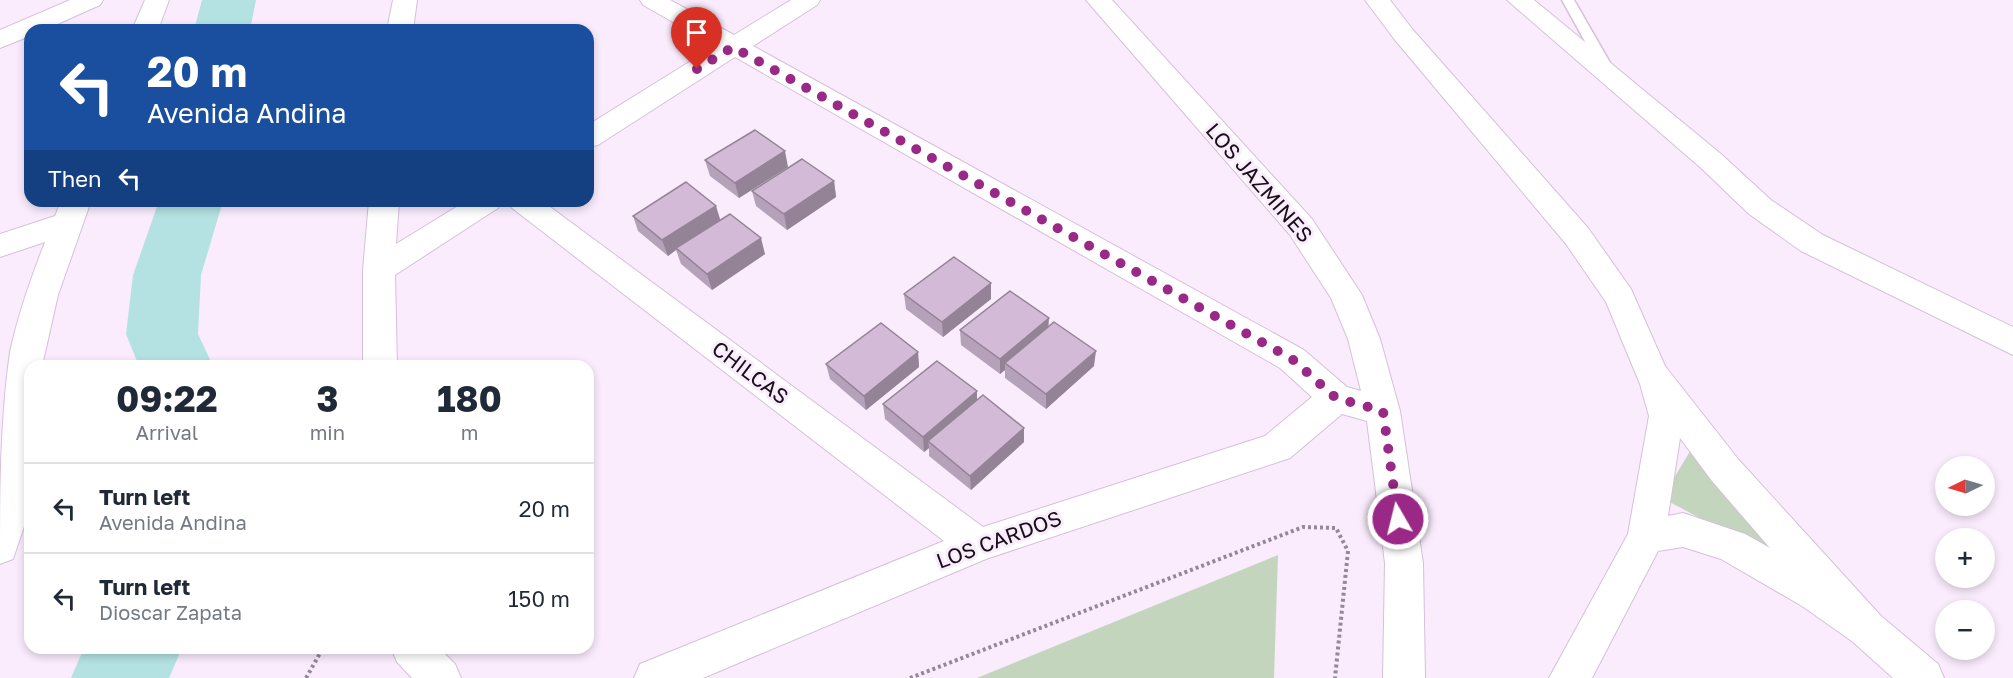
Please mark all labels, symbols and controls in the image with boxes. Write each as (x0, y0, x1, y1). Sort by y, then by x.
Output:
pin (671, 7, 722, 69)
icon: arrive (680, 16, 713, 49)
text: 20 m (147, 46, 247, 96)
icon: left (48, 48, 126, 126)
text: Avenida Andina (147, 97, 347, 129)
street label: LOS JAZMINES (1201, 117, 1319, 247)
icon: left (113, 162, 146, 195)
text: Then (48, 165, 101, 192)
street label: CHILCAS (707, 335, 794, 409)
text: 09:22 (116, 377, 218, 420)
text: 3 (316, 377, 338, 420)
text: 180 (437, 377, 502, 420)
text: Arrival (136, 420, 198, 444)
text: min (310, 420, 345, 444)
text: m (461, 420, 478, 444)
north arrow (1935, 456, 1995, 516)
map controls (1935, 456, 1995, 660)
text: Turn left (99, 483, 190, 510)
position arrow (1366, 487, 1430, 551)
icon: left (48, 492, 81, 525)
text: 20 m (519, 495, 570, 522)
street label: LOS CARDOS (933, 504, 1065, 574)
text: Avenida Andina (99, 510, 247, 534)
button: + (1935, 528, 1995, 588)
text: Turn left (99, 573, 190, 600)
icon: left (48, 582, 81, 615)
text: 150 m (508, 585, 570, 612)
text: Dioscar Zapata (99, 600, 242, 624)
button: − (1935, 600, 1995, 660)

